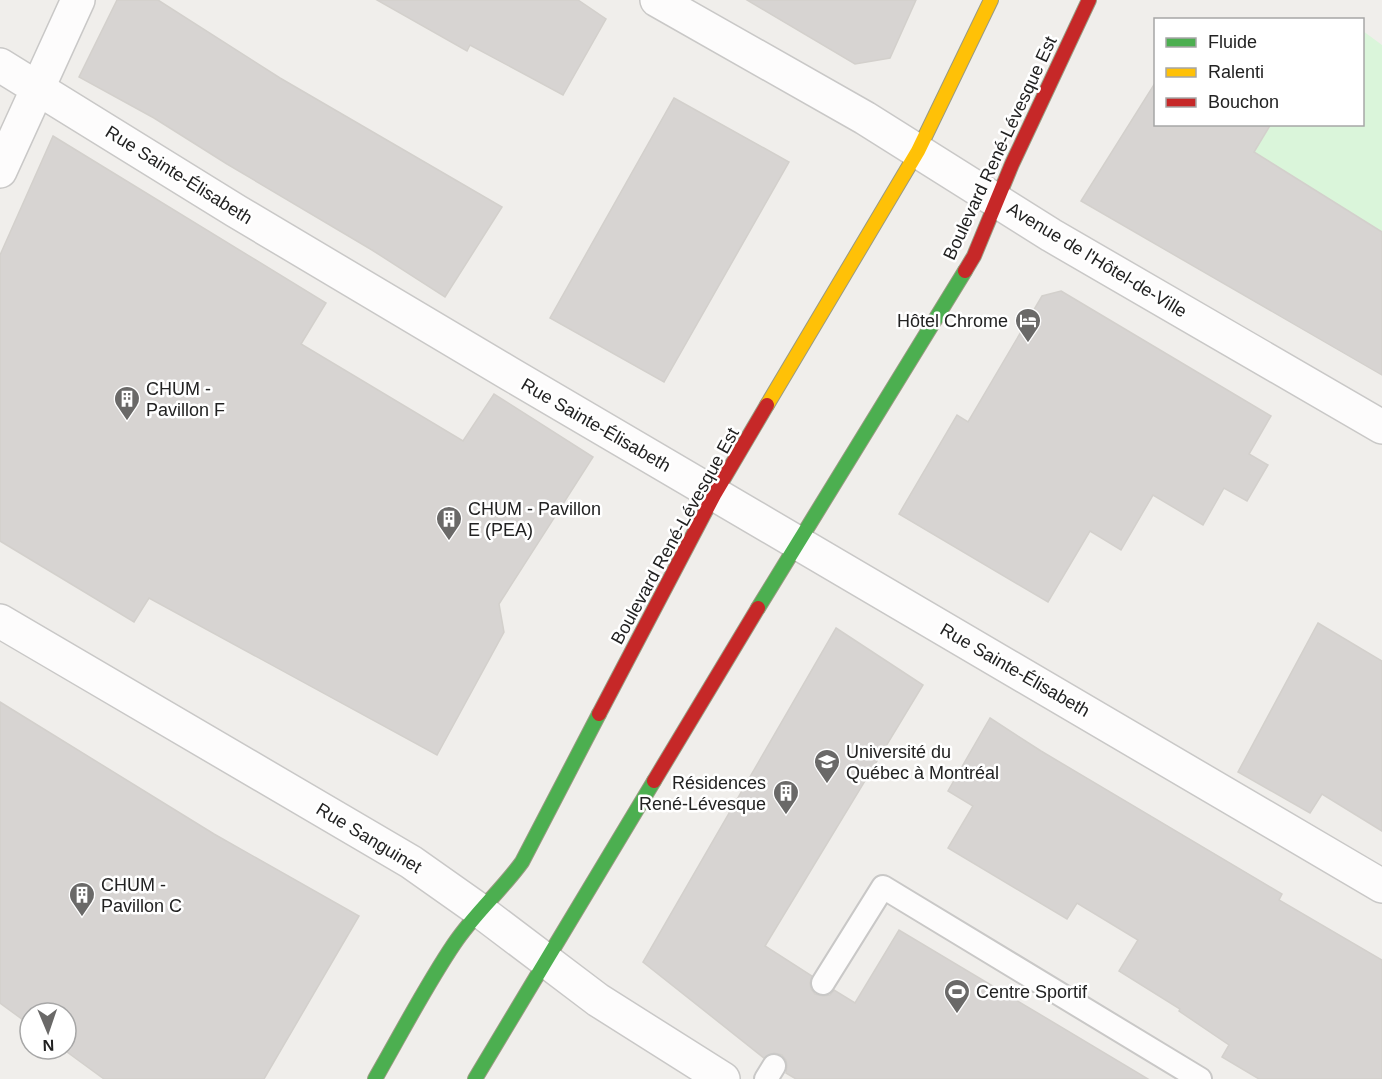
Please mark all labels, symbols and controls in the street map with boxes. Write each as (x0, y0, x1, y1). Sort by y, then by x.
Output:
legend (1154, 18, 1364, 126)
text: Fluide (1208, 32, 1257, 52)
street label: Boulevard René-Lévesque Est (939, 33, 1061, 263)
text: Ralenti (1208, 62, 1264, 82)
text: Bouchon (1208, 92, 1279, 112)
street label: Rue Sainte-Élisabeth (102, 122, 256, 228)
street label: Avenue de l'Hôtel-de-Ville (1004, 198, 1190, 322)
hotel icon: Hôtel Chrome (1013, 306, 1043, 344)
place label: Hôtel Chrome (897, 311, 1008, 331)
street label: Rue Sainte-Élisabeth (518, 374, 674, 476)
place label: CHUM - Pavillon F (146, 379, 225, 420)
building icon: CHUM - Pavillon F (112, 384, 142, 422)
street label: Boulevard René-Lévesque Est (607, 424, 743, 648)
place label: CHUM - Pavillon E (PEA) (468, 499, 601, 540)
building icon: CHUM - Pavillon E (PEA) (434, 504, 464, 542)
street label: Rue Sainte-Élisabeth (937, 619, 1093, 721)
place label: Université du Québec à Montréal (846, 742, 999, 783)
school or university icon: Université du Québec à Montréal (812, 747, 842, 785)
place label: Résidences René-Lévesque (639, 773, 766, 814)
building icon: Résidences René-Lévesque (771, 778, 801, 816)
street label: Rue Sanguinet (313, 799, 425, 877)
place label: CHUM - Pavillon C (101, 875, 182, 916)
building icon: CHUM - Pavillon C (67, 880, 97, 918)
sports icon: Centre Sportif (942, 977, 972, 1015)
place label: Centre Sportif (976, 982, 1088, 1002)
north arrow (18, 1001, 78, 1061)
text: N (42, 1037, 55, 1054)

